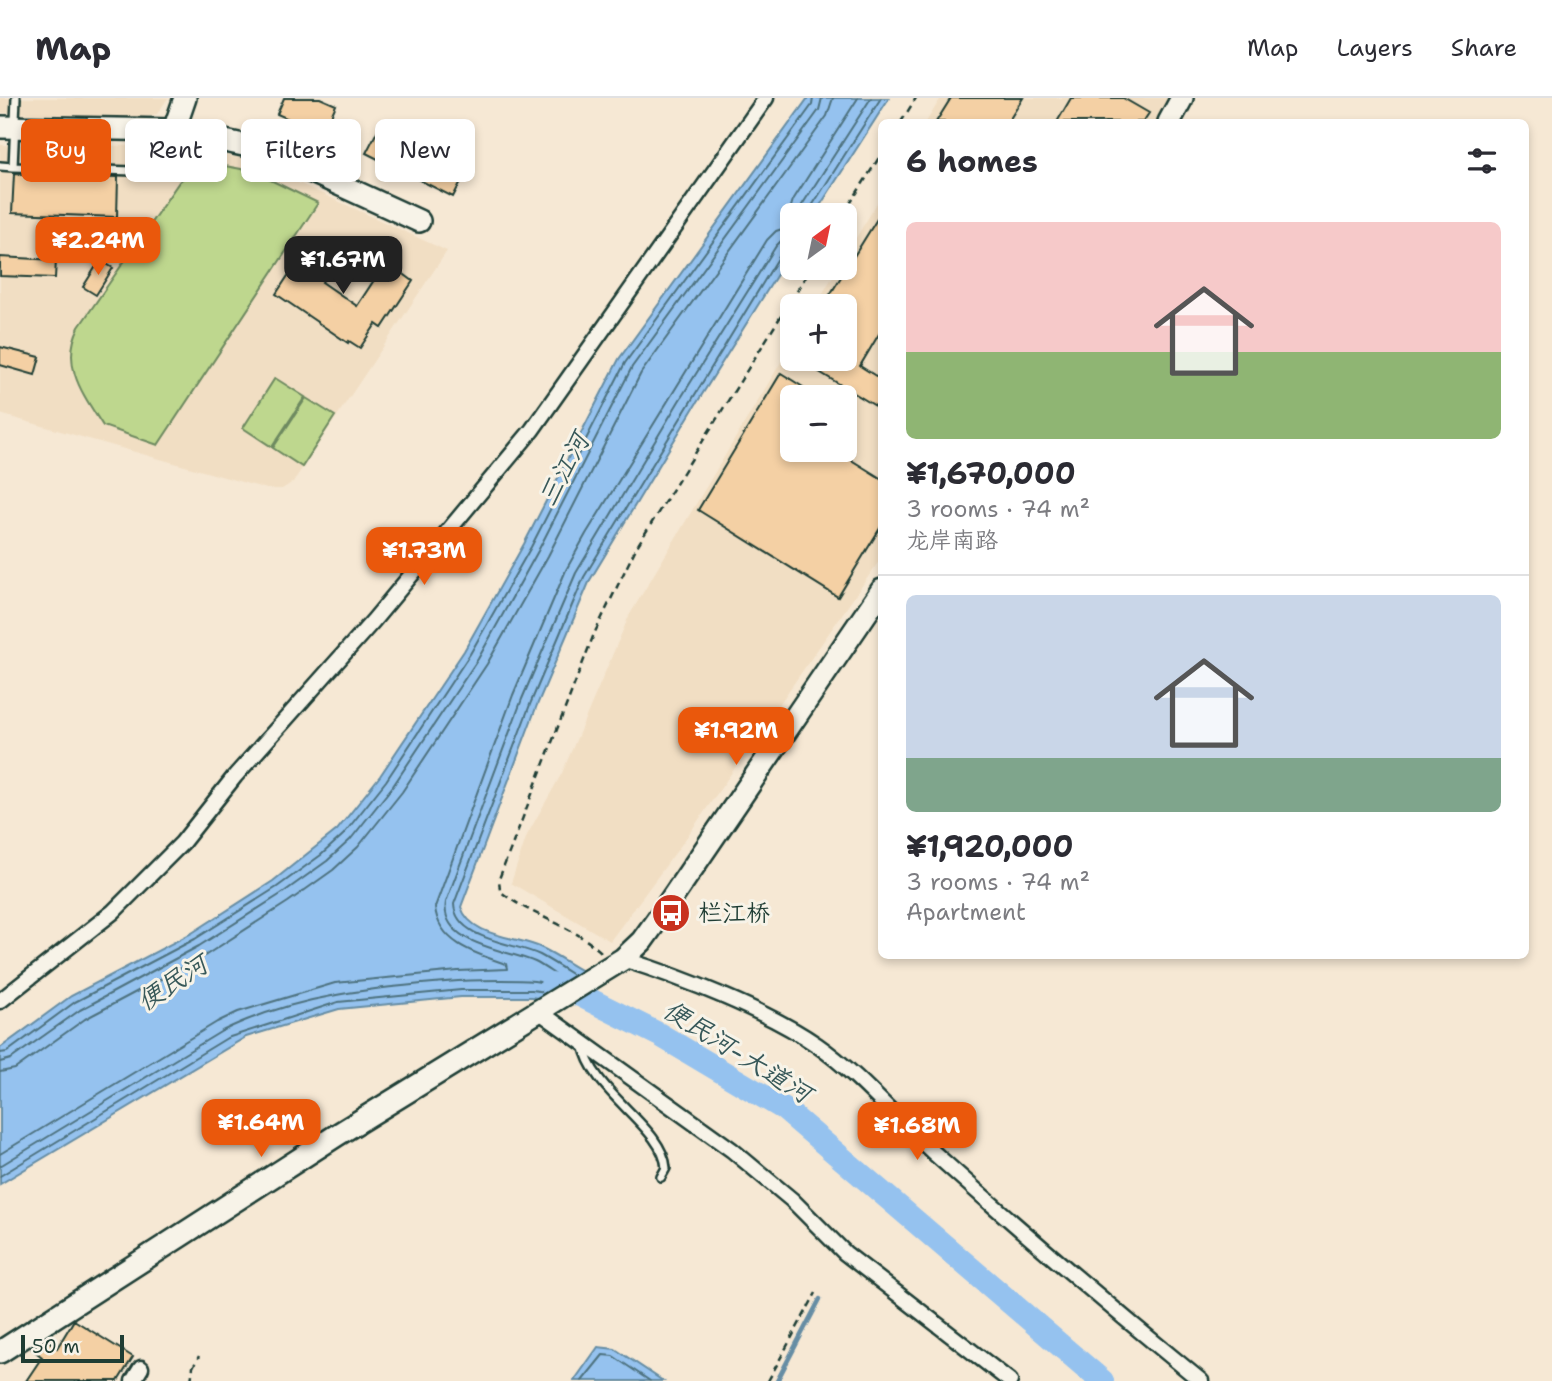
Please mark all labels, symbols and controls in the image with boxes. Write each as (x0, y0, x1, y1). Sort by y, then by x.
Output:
text: Map (35, 26, 111, 71)
text: Map (1247, 32, 1298, 64)
text: Layers (1336, 32, 1413, 64)
text: Share (1451, 32, 1517, 64)
chip: Buy (21, 119, 111, 182)
chip: Rent (125, 119, 227, 182)
chip: Filters (241, 119, 361, 182)
chip: New (375, 119, 475, 182)
text: 6 homes (906, 141, 1038, 182)
icon: filters (1463, 142, 1501, 180)
north arrow (780, 203, 858, 280)
map controls (780, 203, 857, 462)
pin: ¥2.24M (41, 218, 155, 277)
text: ¥2.24M (51, 225, 145, 255)
pin: ¥1.67M (286, 236, 400, 296)
text: ¥1.67M (300, 244, 386, 274)
icon: home (1141, 268, 1267, 394)
button: + (780, 294, 857, 371)
button: − (780, 385, 857, 462)
water label: 三江河 (529, 423, 599, 512)
text: ¥1,670,000 (906, 453, 1076, 494)
text: 3 rooms · 74 m² (906, 494, 1090, 524)
text: 龙岸南路 (906, 525, 998, 555)
pin: ¥1.73M (367, 528, 481, 587)
text: ¥1.73M (382, 535, 466, 565)
icon: home (1141, 640, 1267, 766)
pin: ¥1.92M (679, 708, 793, 767)
text: ¥1.92M (694, 715, 778, 745)
text: ¥1,920,000 (906, 826, 1074, 867)
text: 3 rooms · 74 m² (906, 867, 1090, 897)
bus stop icon: 栏江桥 (650, 892, 692, 934)
place label: 栏江桥 (698, 897, 770, 929)
text: Apartment (906, 897, 1026, 927)
water label: 便民河 (130, 944, 218, 1018)
water label: 便民河-大道河 (657, 991, 822, 1113)
pin: ¥1.64M (204, 1100, 318, 1159)
pin: ¥1.68M (860, 1102, 974, 1162)
text: ¥1.64M (218, 1107, 304, 1137)
text: ¥1.68M (874, 1110, 960, 1140)
scale bar (21, 1332, 124, 1364)
text: 50 m (32, 1334, 80, 1359)

